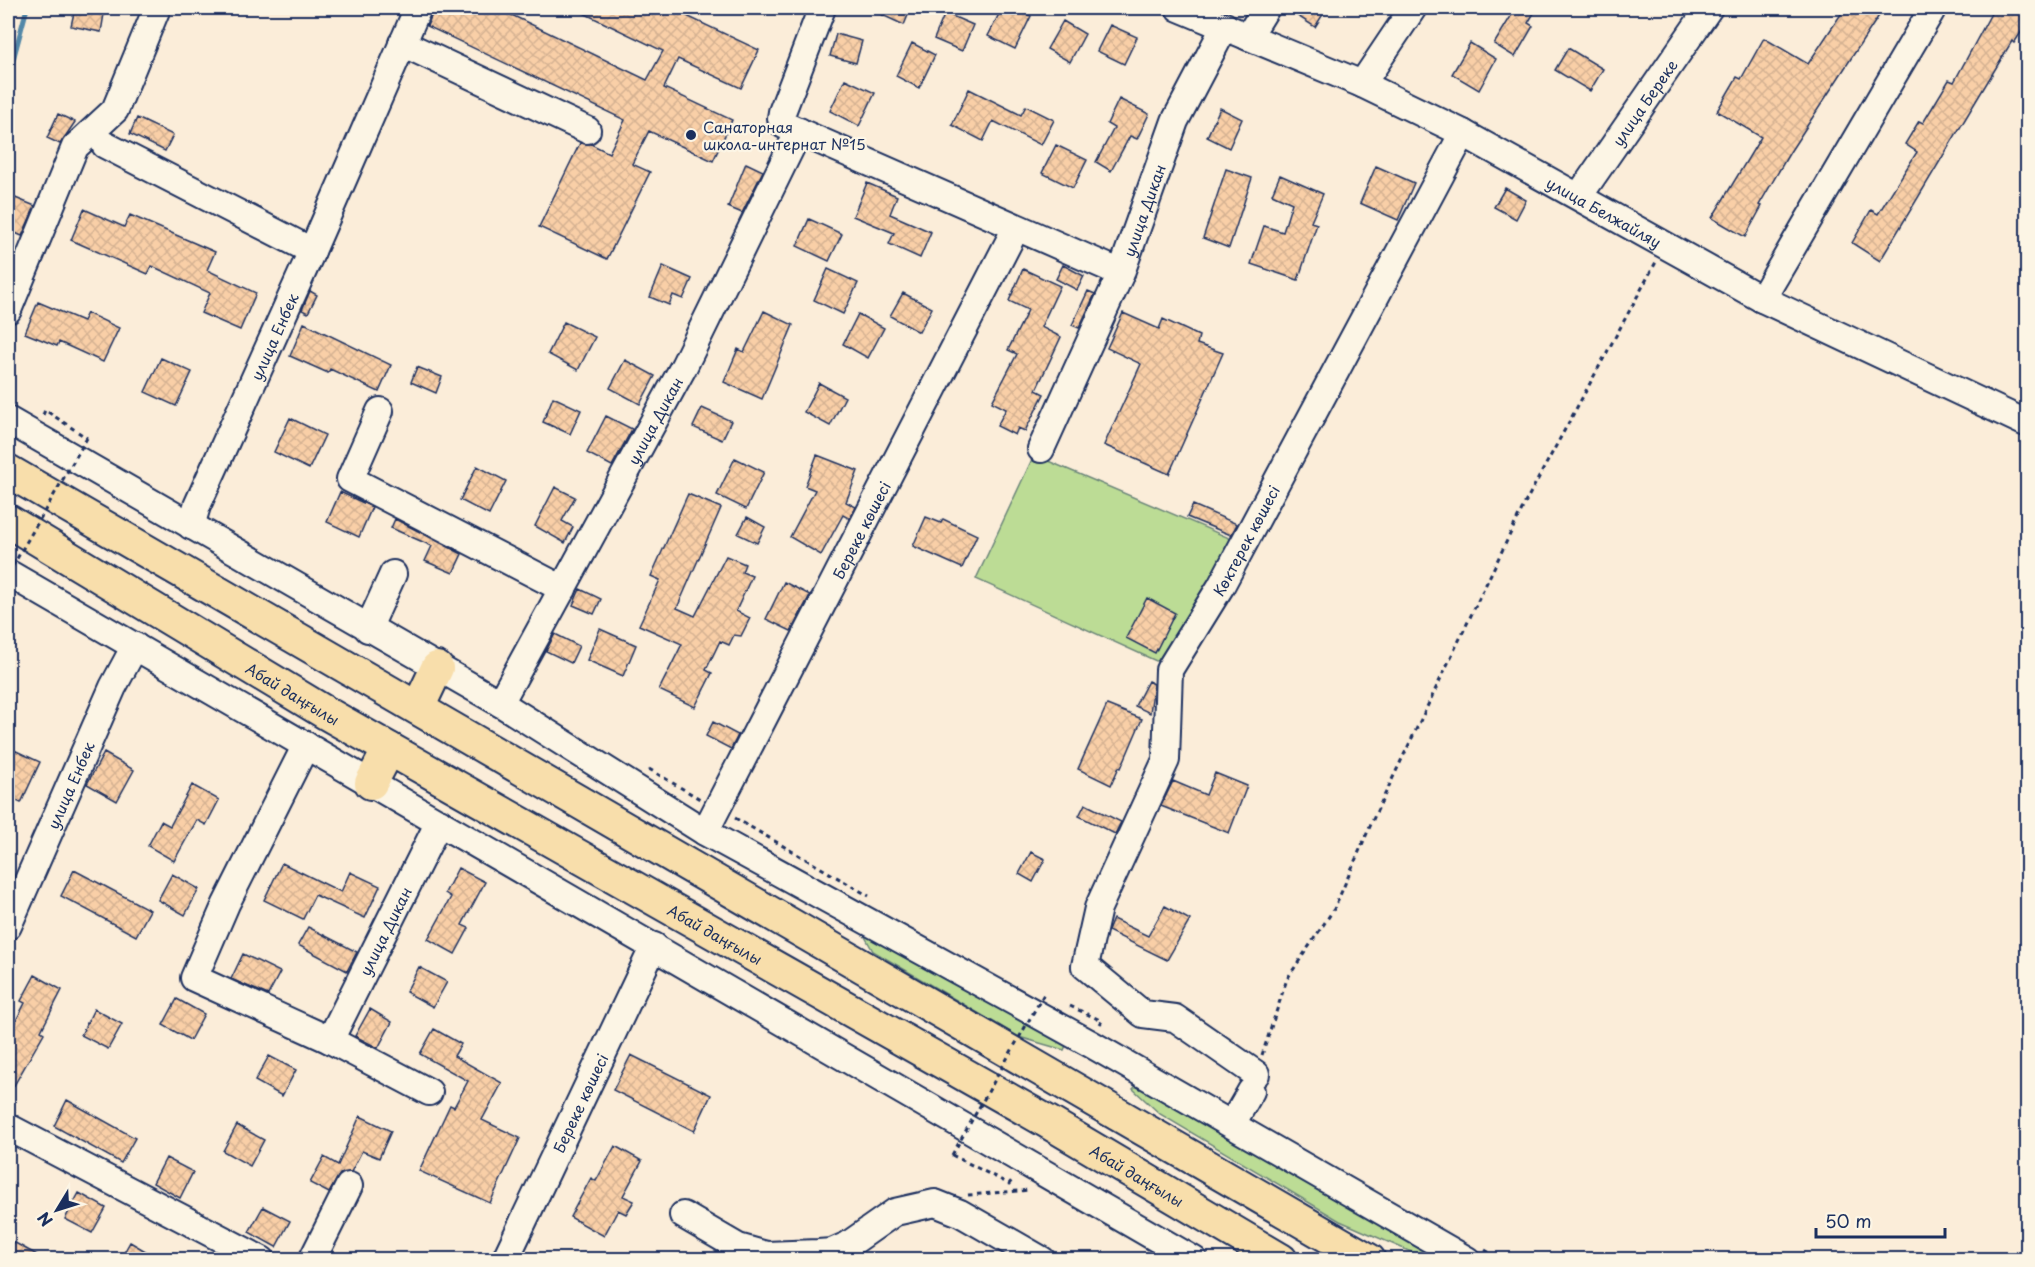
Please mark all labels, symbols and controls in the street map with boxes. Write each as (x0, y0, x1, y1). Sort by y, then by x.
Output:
street label: улица Береке (1606, 54, 1682, 150)
place label: Санаторная школа-интернат №15 (703, 115, 866, 155)
marker: Санаторная школа-интернат №15 (684, 128, 698, 142)
street label: улица Дикан (1116, 161, 1170, 259)
street label: улица Белжайляу (1543, 170, 1666, 253)
street label: улица Енбек (244, 289, 303, 384)
street label: улица Дикан (621, 372, 688, 468)
street label: Береке көшесі (826, 477, 895, 583)
street label: Көктерек көшесі (1206, 481, 1284, 600)
street label: Абай даңғылы (242, 656, 344, 730)
street label: улица Енбек (41, 738, 99, 832)
street label: улица Дикан (353, 882, 416, 979)
street label: Абай даңғылы (664, 898, 767, 970)
street label: Береке көшесі (546, 1049, 613, 1156)
street label: Абай даңғылы (1086, 1138, 1189, 1212)
north arrow (27, 1180, 87, 1240)
scale bar (1816, 1201, 1945, 1239)
text: N (31, 1207, 58, 1232)
text: 50 m (1825, 1207, 1872, 1234)

